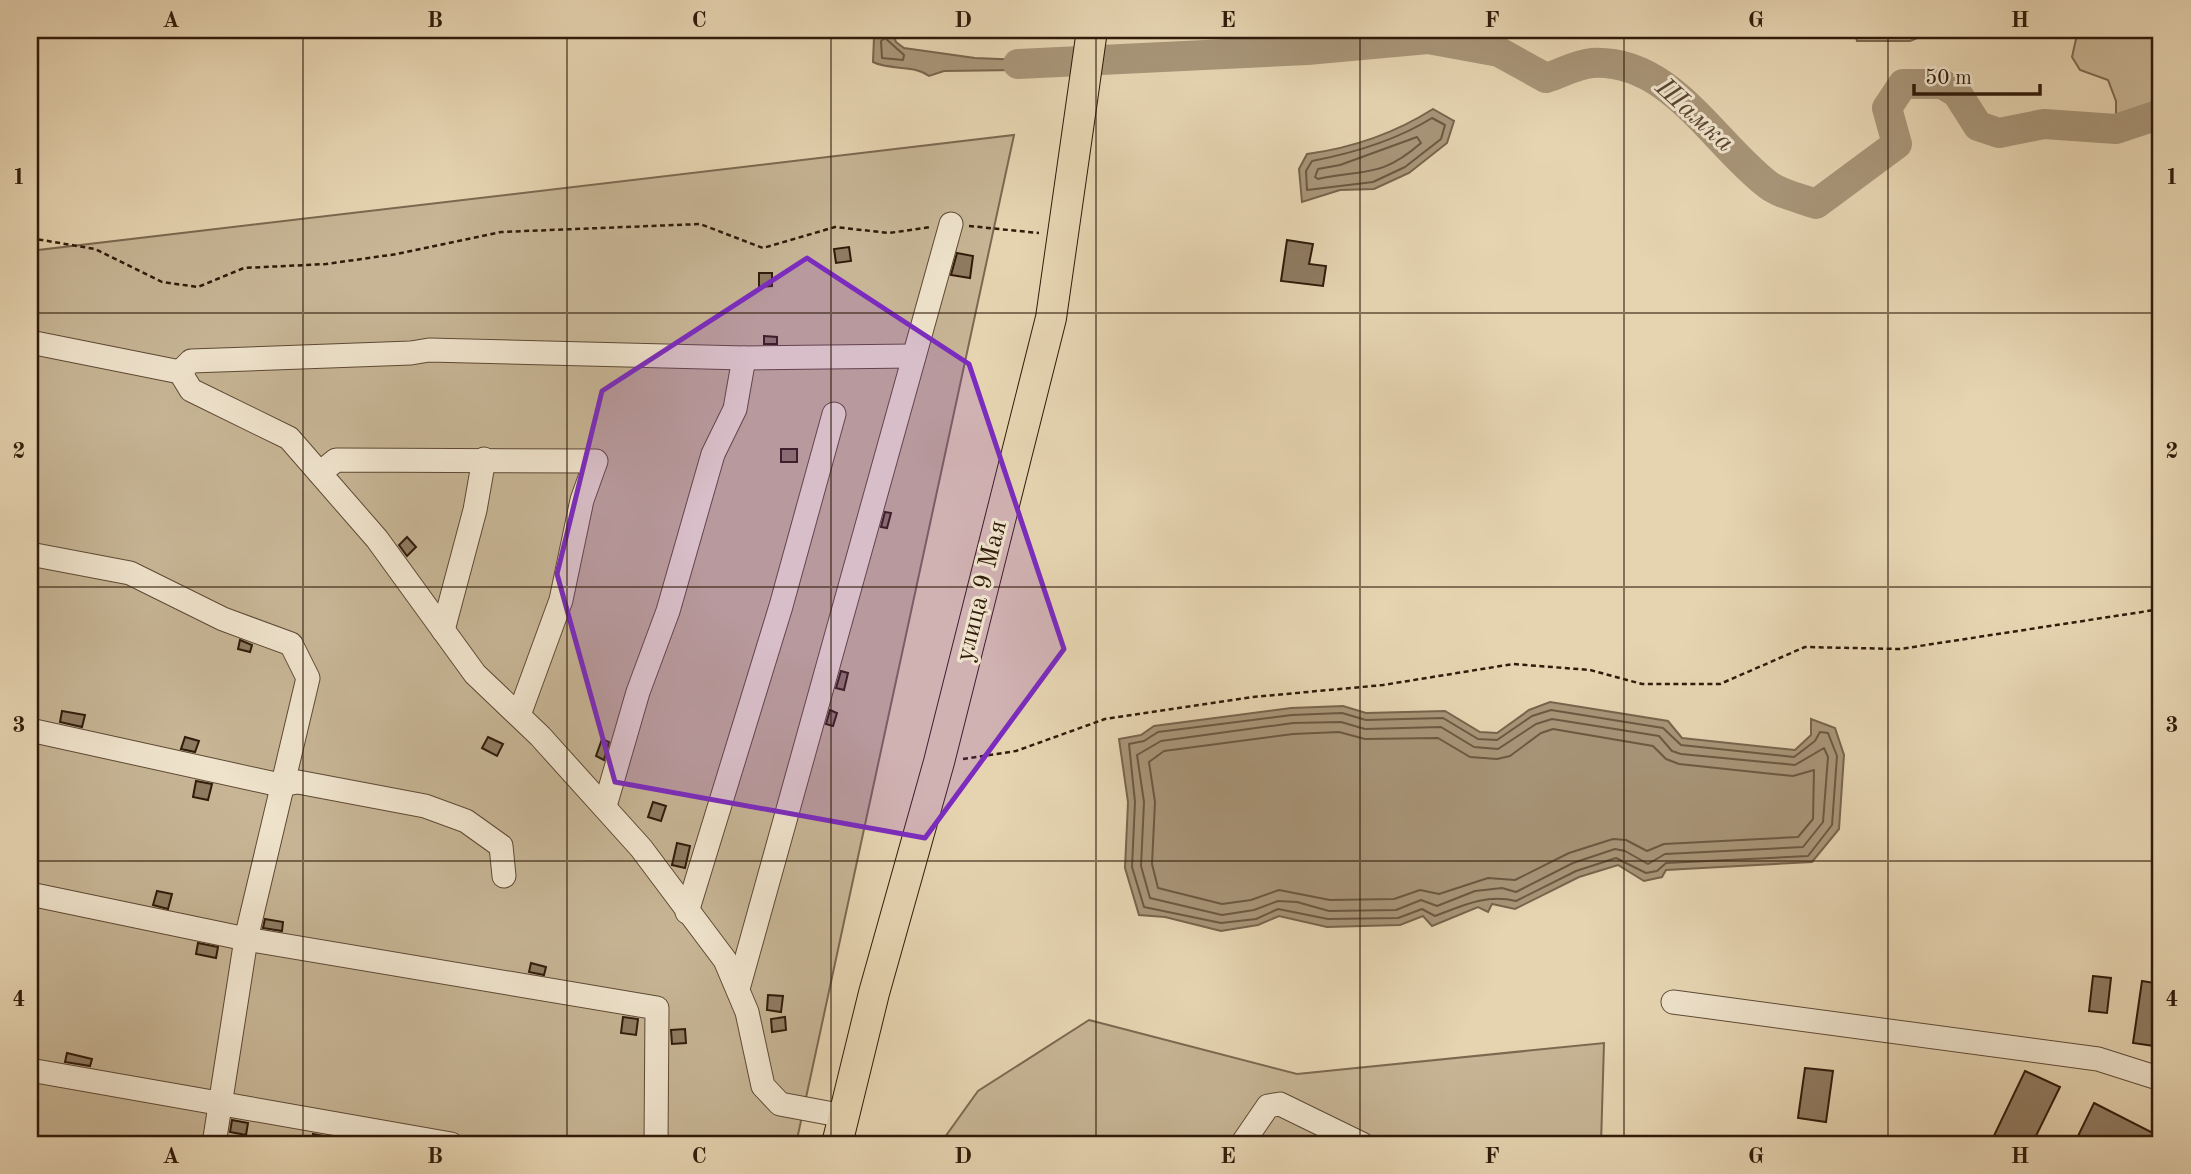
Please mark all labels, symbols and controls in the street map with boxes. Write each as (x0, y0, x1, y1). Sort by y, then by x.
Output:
text: A (162, 9, 180, 32)
text: B (427, 9, 443, 32)
text: C (691, 9, 707, 32)
text: D (954, 9, 972, 32)
text: E (1220, 9, 1236, 32)
text: F (1484, 9, 1500, 32)
text: G (1748, 9, 1764, 32)
text: H (2011, 9, 2029, 32)
scale bar (1914, 52, 2040, 96)
text: 50 m (1925, 68, 1972, 89)
water label: Шамка (1649, 73, 1739, 158)
text: 1 (12, 166, 26, 189)
text: 1 (2165, 166, 2179, 189)
text: 2 (12, 440, 26, 463)
text: 2 (2165, 440, 2179, 463)
street label: улица 9 Мая (952, 518, 1012, 664)
text: 3 (12, 714, 26, 737)
text: 3 (2165, 714, 2179, 737)
text: 4 (12, 988, 26, 1011)
text: 4 (2165, 988, 2179, 1011)
text: A (162, 1145, 180, 1168)
text: B (427, 1145, 443, 1168)
text: C (691, 1145, 707, 1168)
text: D (954, 1145, 972, 1168)
text: E (1220, 1145, 1236, 1168)
text: F (1484, 1145, 1500, 1168)
text: G (1748, 1145, 1764, 1168)
text: H (2011, 1145, 2029, 1168)

